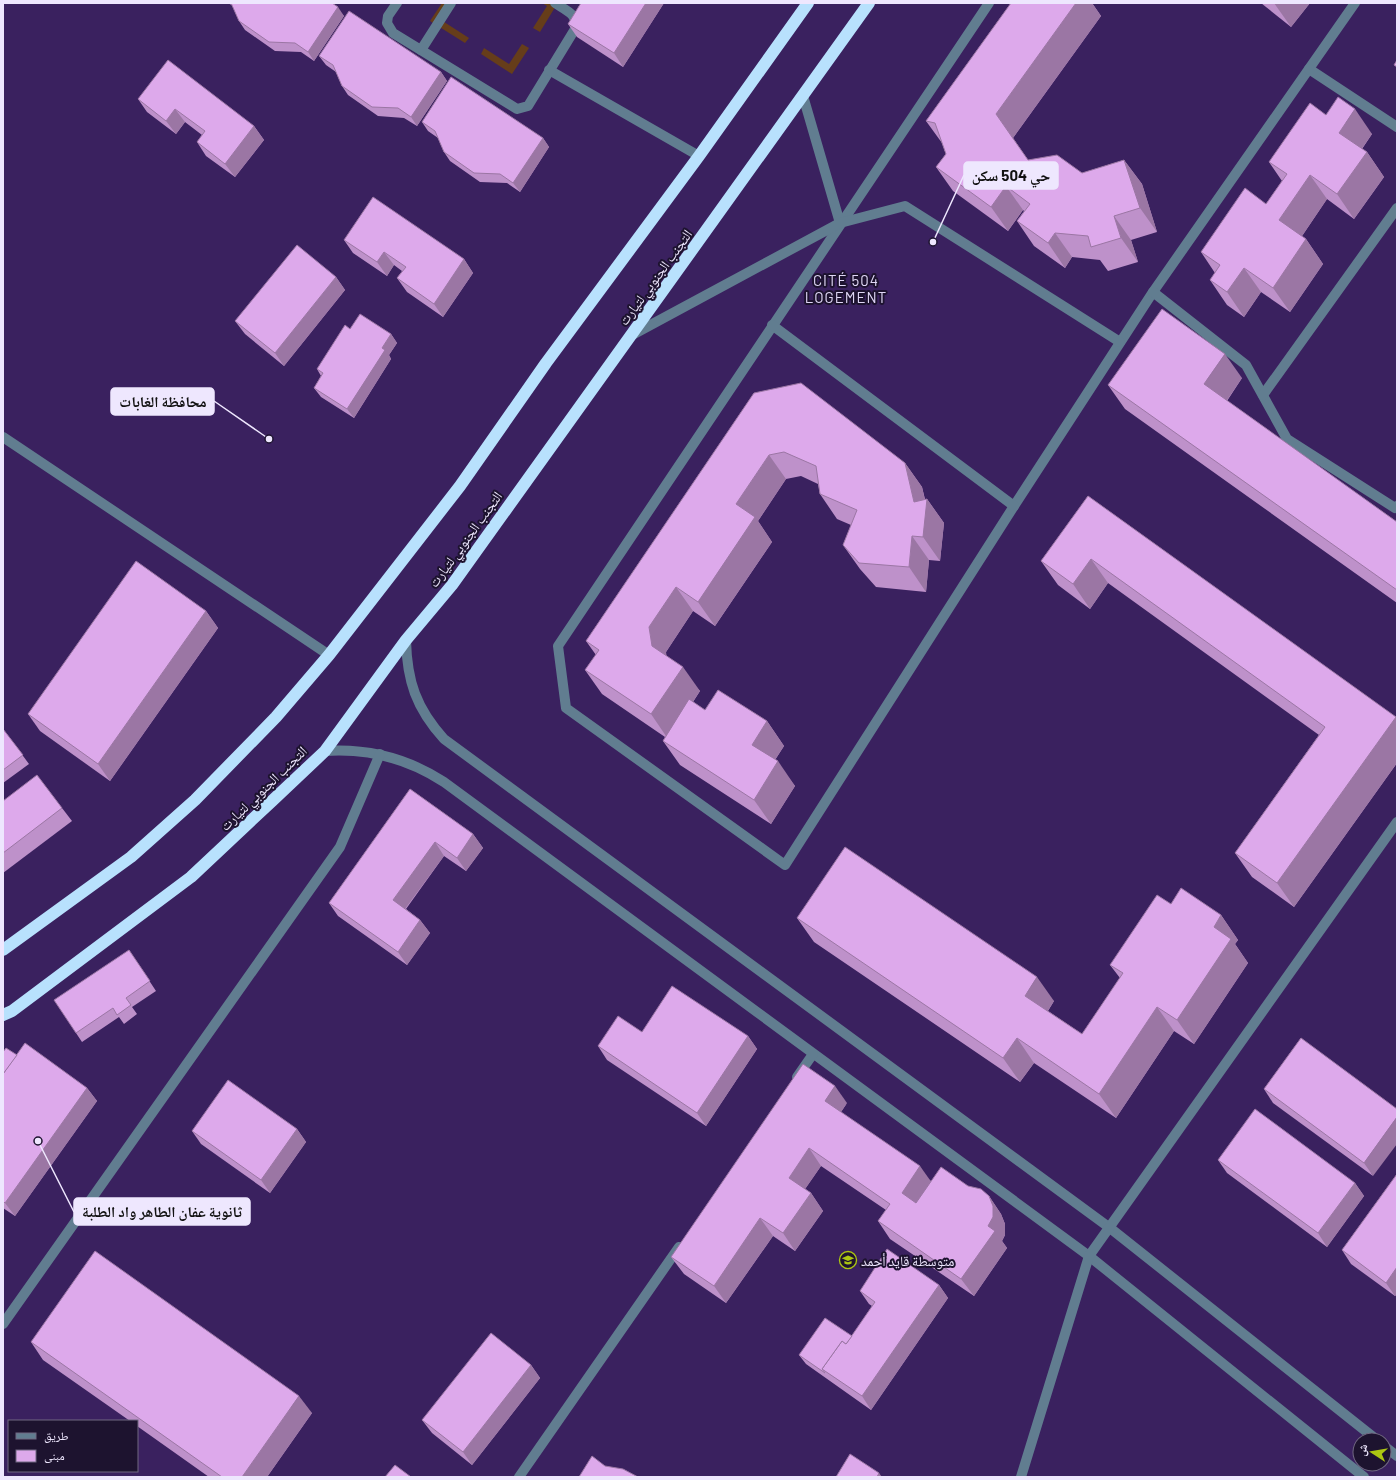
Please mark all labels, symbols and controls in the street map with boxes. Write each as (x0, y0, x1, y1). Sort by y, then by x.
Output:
callout: حي 504 سكن (964, 162, 1058, 189)
text: حي 504 سكن (972, 166, 1050, 188)
street label: التجنب الجنوبي لتيارت (615, 226, 698, 330)
district label: CITÉ 504 LOGEMENT (805, 271, 887, 306)
callout: محافظة الغابات (111, 388, 214, 415)
text: محافظة الغابات (119, 392, 207, 411)
street label: التجنب الجنوبي لتيارت (425, 488, 508, 592)
street label: التجنب الجنوبي لتيارت (216, 742, 312, 836)
callout: ثانوية عفان الطاهر واد الطلبة (74, 1198, 250, 1225)
text: ثانوية عفان الطاهر واد الطلبة (82, 1202, 243, 1221)
school or university icon: متوسطة قايد أحمد (838, 1250, 858, 1270)
place label: متوسطة قايد أحمد (861, 1252, 954, 1270)
legend (8, 1420, 138, 1472)
text: طريق (44, 1428, 69, 1443)
north arrow (1352, 1432, 1392, 1472)
text: ش (1354, 1442, 1371, 1457)
text: مبنى (44, 1448, 65, 1463)

